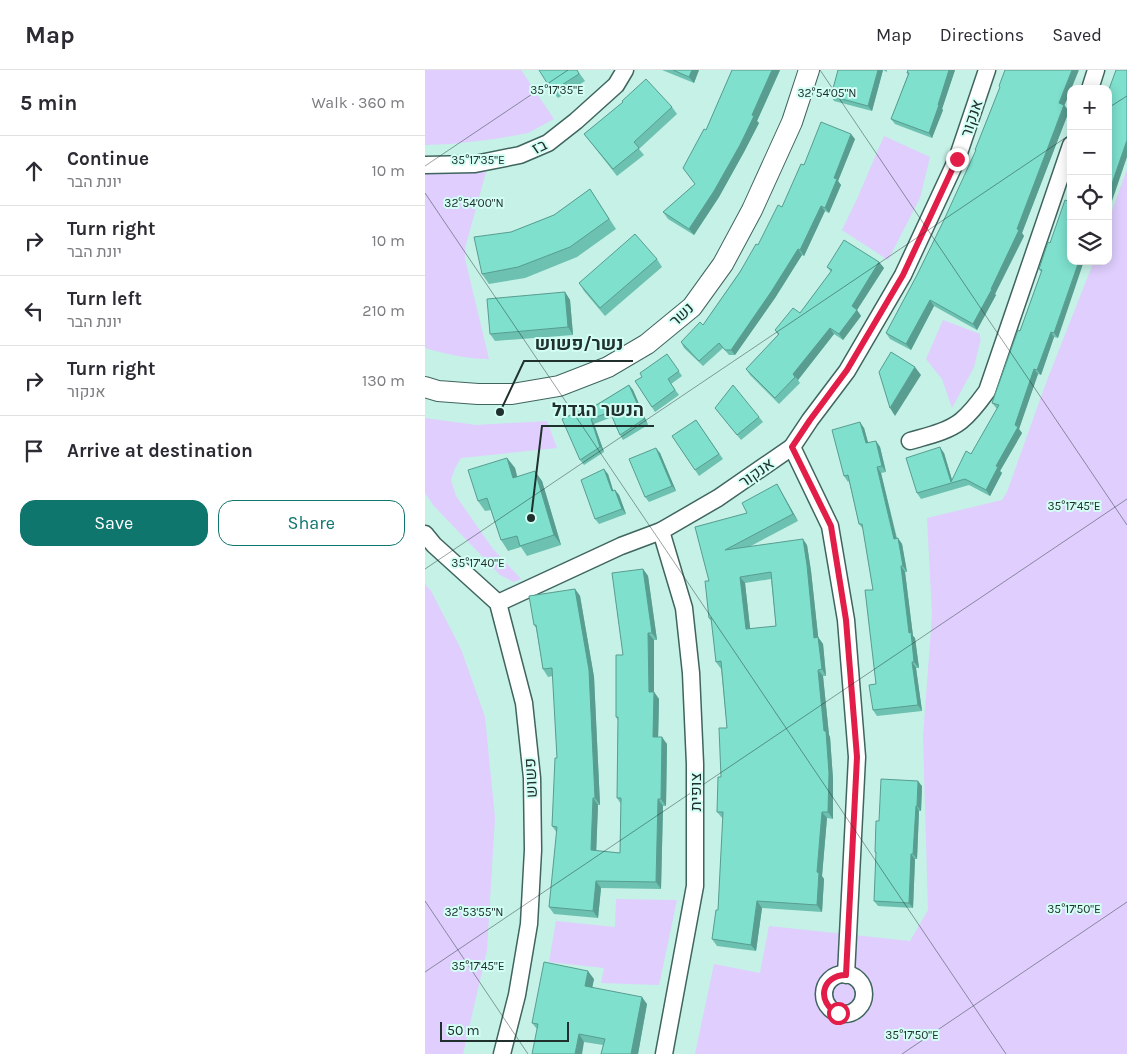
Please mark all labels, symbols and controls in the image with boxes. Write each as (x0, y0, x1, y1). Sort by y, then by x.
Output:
text: Map (25, 21, 75, 49)
text: Map (876, 24, 912, 46)
text: Directions (940, 24, 1024, 46)
text: Saved (1052, 24, 1102, 46)
text: 35°17'35"E (530, 83, 584, 97)
map controls (1067, 85, 1112, 265)
button: + (1067, 85, 1112, 130)
text: 32°54'05"N (798, 86, 857, 100)
text: 5 min (20, 91, 77, 115)
text: Walk · 360 m (312, 93, 405, 112)
street label: אנקור (956, 97, 987, 139)
button: − (1067, 130, 1112, 175)
street label: בז (529, 135, 550, 158)
text: Continue (67, 148, 149, 170)
route end (946, 148, 969, 171)
text: 35°17'35"E (451, 153, 505, 167)
icon: ahead (20, 157, 48, 185)
text: 10 m (371, 161, 405, 180)
text: יונת הבר (67, 172, 122, 191)
button: locate (1067, 175, 1112, 220)
text: 32°54'00"N (444, 196, 504, 210)
text: Turn right (67, 218, 156, 240)
button: layers (1067, 220, 1112, 265)
icon: right (20, 227, 48, 255)
text: 10 m (371, 231, 405, 250)
text: יונת הבר (67, 242, 122, 261)
text: Turn left (67, 288, 142, 310)
icon: left (20, 297, 48, 325)
street label: נשר (665, 298, 697, 330)
text: 210 m (362, 301, 405, 320)
text: יונת הבר (67, 312, 122, 331)
callout: נשר/פשוש (524, 328, 633, 361)
text: נשר/פשוש (535, 333, 623, 355)
text: Turn right (67, 358, 156, 380)
icon: right (20, 367, 48, 395)
text: 130 m (362, 371, 405, 390)
text: אנקור (67, 382, 106, 401)
callout: הנשר הגדול (542, 393, 654, 426)
text: הנשר הגדול (552, 399, 644, 421)
icon: arrive (20, 437, 48, 465)
text: Arrive at destination (67, 440, 253, 462)
street label: אנקור (735, 454, 778, 491)
text: 35°17'45"E (1047, 499, 1101, 513)
button: Save (20, 500, 208, 546)
button: Share (218, 500, 405, 546)
text: 35°17'40"E (451, 556, 505, 570)
street label: פשוש (520, 757, 541, 799)
street label: צופית (686, 773, 705, 811)
text: 35°17'50"E (1047, 902, 1101, 916)
text: 32°53'55"N (444, 905, 504, 919)
text: 35°17'45"E (451, 959, 505, 973)
route start (827, 1002, 850, 1025)
scale bar (440, 1019, 569, 1042)
text: 50 m (447, 1022, 480, 1039)
text: 35°17'50"E (885, 1028, 939, 1042)

